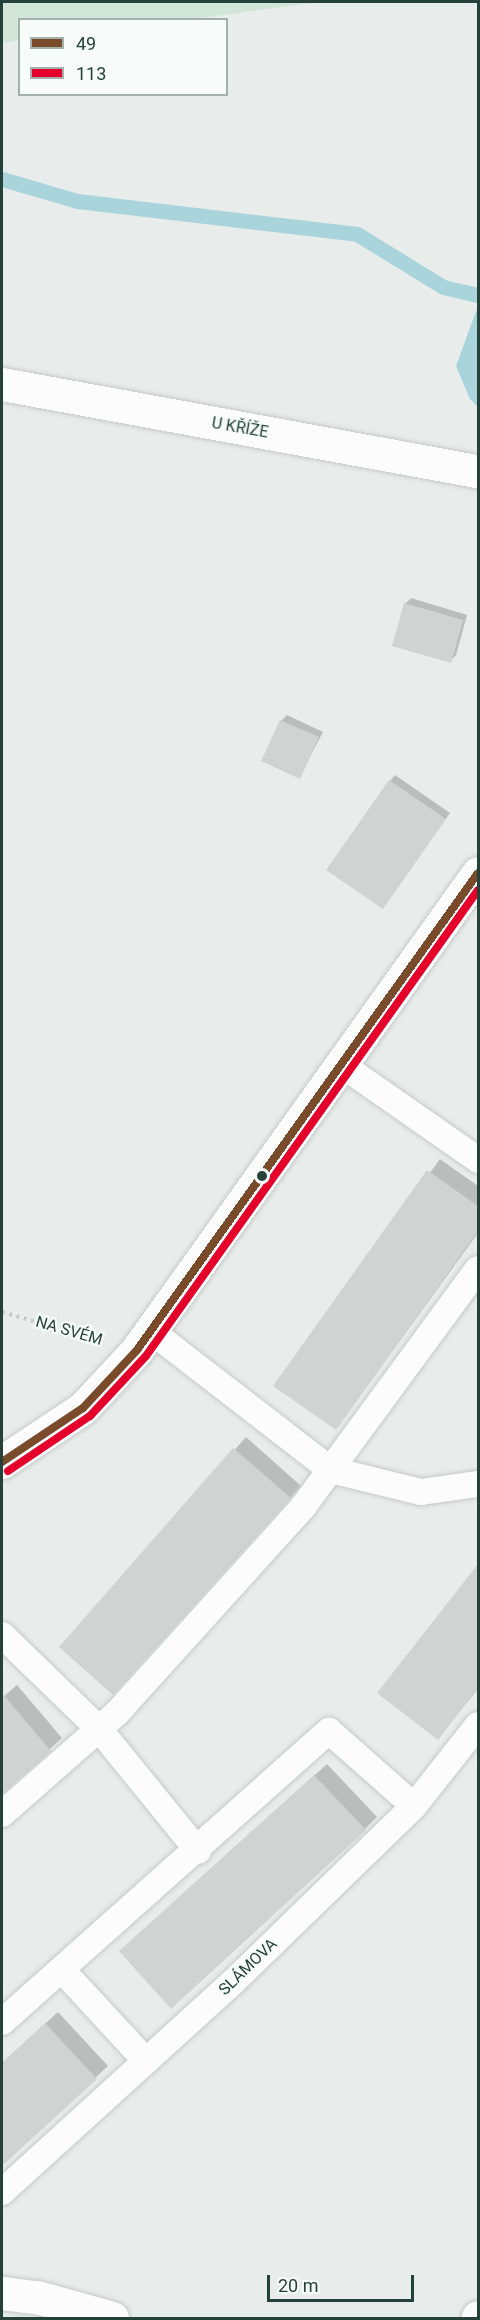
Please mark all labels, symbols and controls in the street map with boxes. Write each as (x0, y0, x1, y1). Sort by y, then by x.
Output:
legend (18, 18, 228, 96)
text: 49 (76, 33, 96, 54)
text: 113 (76, 63, 106, 84)
street label: U KŘÍŽE (210, 414, 270, 442)
unlabelled marker (256, 1170, 268, 1182)
street label: NA SVÉM (33, 1312, 105, 1350)
street label: SLÁMOVA (215, 1935, 281, 1999)
scale bar (270, 2263, 417, 2301)
text: 20 m (278, 2275, 318, 2296)

